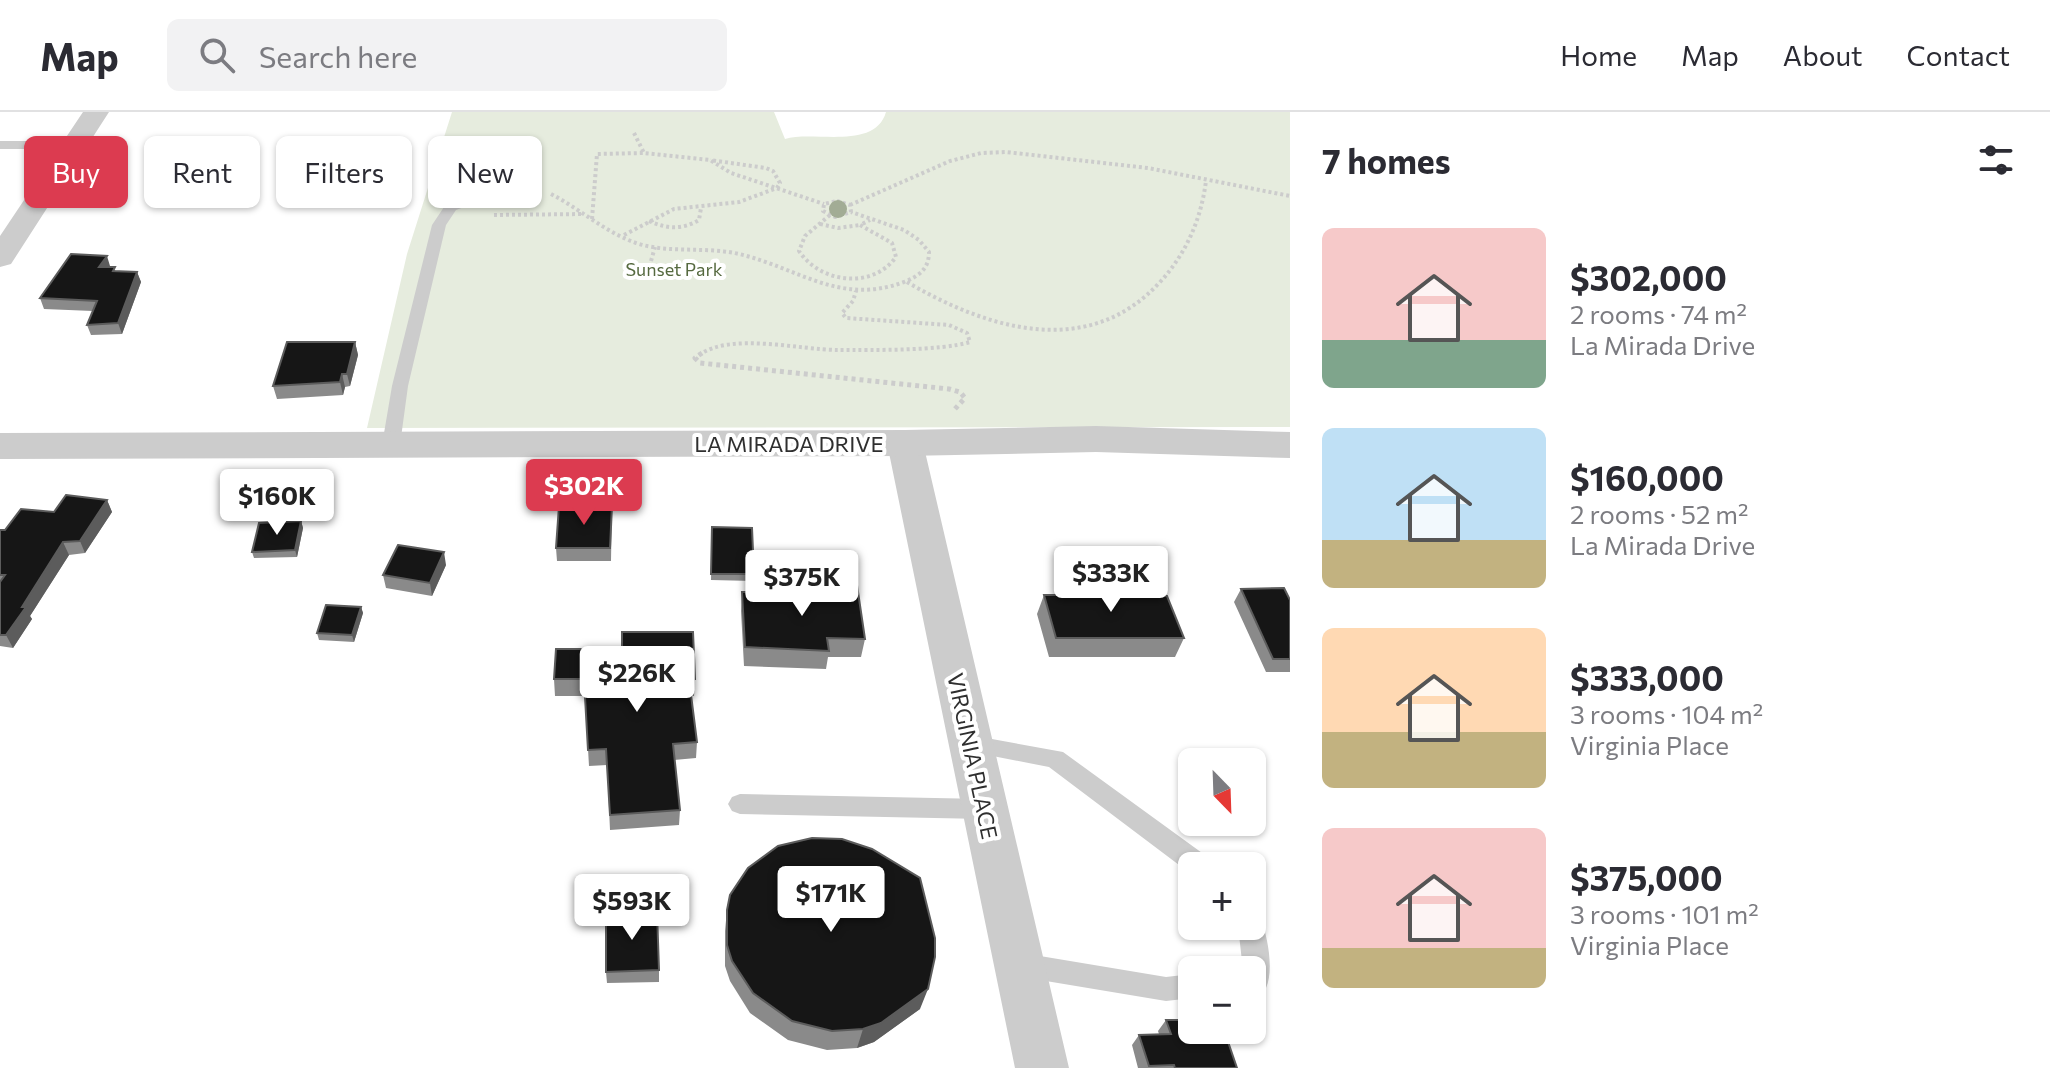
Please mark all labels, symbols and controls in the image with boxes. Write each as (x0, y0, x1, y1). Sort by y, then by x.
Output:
search box (167, 19, 727, 91)
text: Map (40, 32, 119, 79)
icon: search (195, 33, 239, 77)
text: Search here (259, 37, 417, 74)
text: Home (1560, 38, 1637, 72)
text: Map (1681, 38, 1739, 72)
text: About (1783, 38, 1863, 72)
text: Contact (1907, 38, 2010, 72)
chip: Buy (24, 136, 128, 208)
chip: Rent (144, 136, 260, 208)
chip: Filters (276, 136, 412, 208)
chip: New (428, 136, 542, 208)
icon: filters (1974, 138, 2018, 182)
text: 7 homes (1322, 139, 1451, 181)
text: $302,000 (1570, 256, 1727, 298)
park label: Sunset Park (626, 258, 723, 280)
icon: home (1386, 260, 1482, 356)
text: 2 rooms · 74 m² (1570, 298, 1747, 329)
text: La Mirada Drive (1570, 329, 1755, 360)
street label: LA MIRADA DRIVE (694, 430, 884, 457)
text: $160,000 (1570, 456, 1724, 498)
pin: $302K (528, 459, 640, 527)
icon: home (1386, 460, 1482, 556)
pin: $160K (221, 469, 333, 537)
text: $302K (544, 469, 624, 500)
text: $160K (238, 479, 316, 510)
text: 2 rooms · 52 m² (1570, 498, 1748, 529)
text: La Mirada Drive (1570, 529, 1755, 560)
pin: $333K (1055, 546, 1167, 614)
pin: $375K (746, 550, 858, 618)
text: $333K (1072, 556, 1150, 587)
text: $375K (763, 560, 841, 591)
pin: $226K (581, 646, 693, 714)
text: $226K (598, 656, 676, 687)
text: $333,000 (1570, 656, 1724, 698)
icon: home (1386, 660, 1482, 756)
street label: VIRGINIA PLACE (942, 670, 1004, 842)
text: 3 rooms · 104 m² (1570, 698, 1763, 729)
text: Virginia Place (1570, 729, 1729, 760)
north arrow (1178, 748, 1266, 836)
map controls (1178, 748, 1266, 1044)
button: + (1178, 852, 1266, 940)
text: $375,000 (1570, 856, 1723, 898)
icon: home (1386, 860, 1482, 956)
pin: $171K (775, 866, 887, 934)
pin: $593K (576, 874, 688, 942)
text: $171K (796, 876, 866, 907)
text: $593K (592, 884, 672, 915)
text: 3 rooms · 101 m² (1570, 898, 1759, 929)
text: Virginia Place (1570, 929, 1729, 960)
button: − (1178, 956, 1266, 1044)

